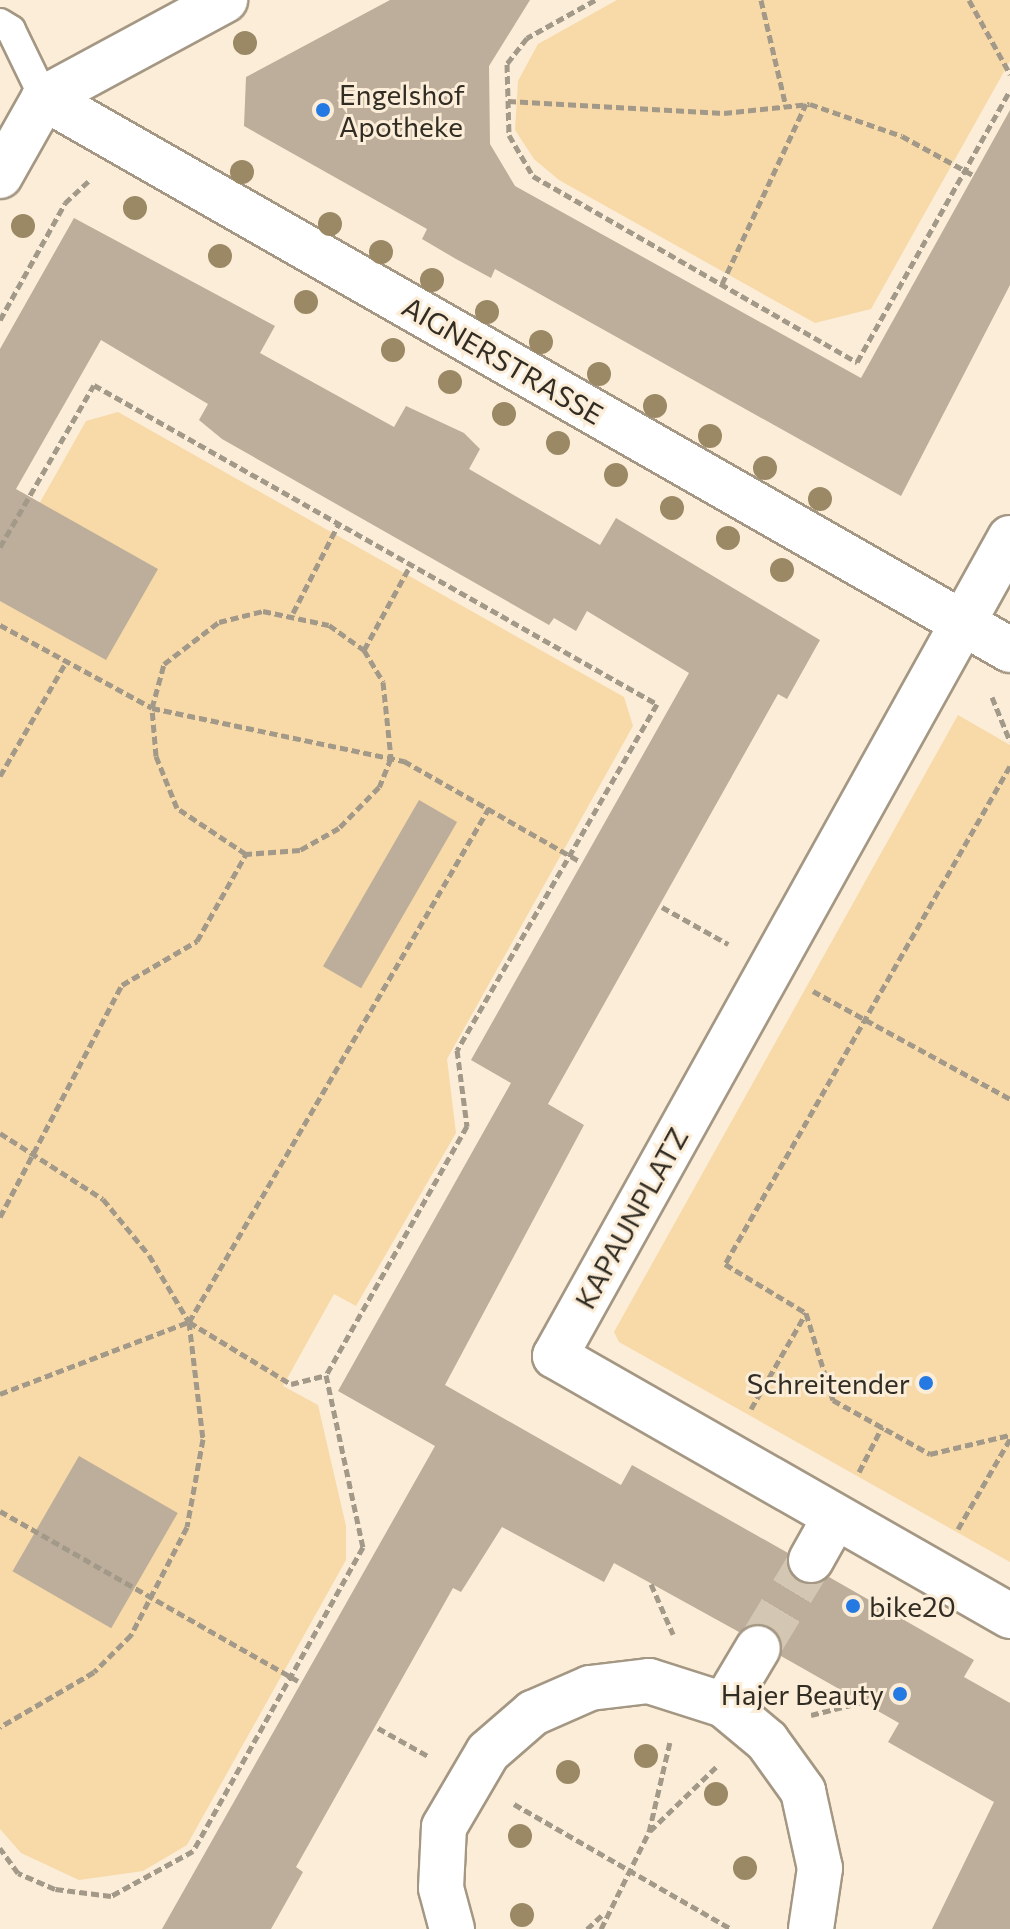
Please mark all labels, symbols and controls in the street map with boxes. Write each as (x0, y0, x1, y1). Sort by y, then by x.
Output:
place label: Engelshof Apotheke (339, 77, 465, 143)
marker: Engelshof Apotheke (314, 101, 332, 119)
street label: AIGNERSTRASSE (397, 289, 609, 431)
street label: KAPAUNPLATZ (567, 1122, 695, 1314)
place label: Schreitender (747, 1366, 910, 1400)
marker: Schreitender (917, 1374, 935, 1392)
place label: bike20 (869, 1589, 956, 1623)
marker: bike20 (844, 1597, 862, 1615)
place label: Hajer Beauty (721, 1677, 884, 1711)
marker: Hajer Beauty (891, 1685, 909, 1703)

